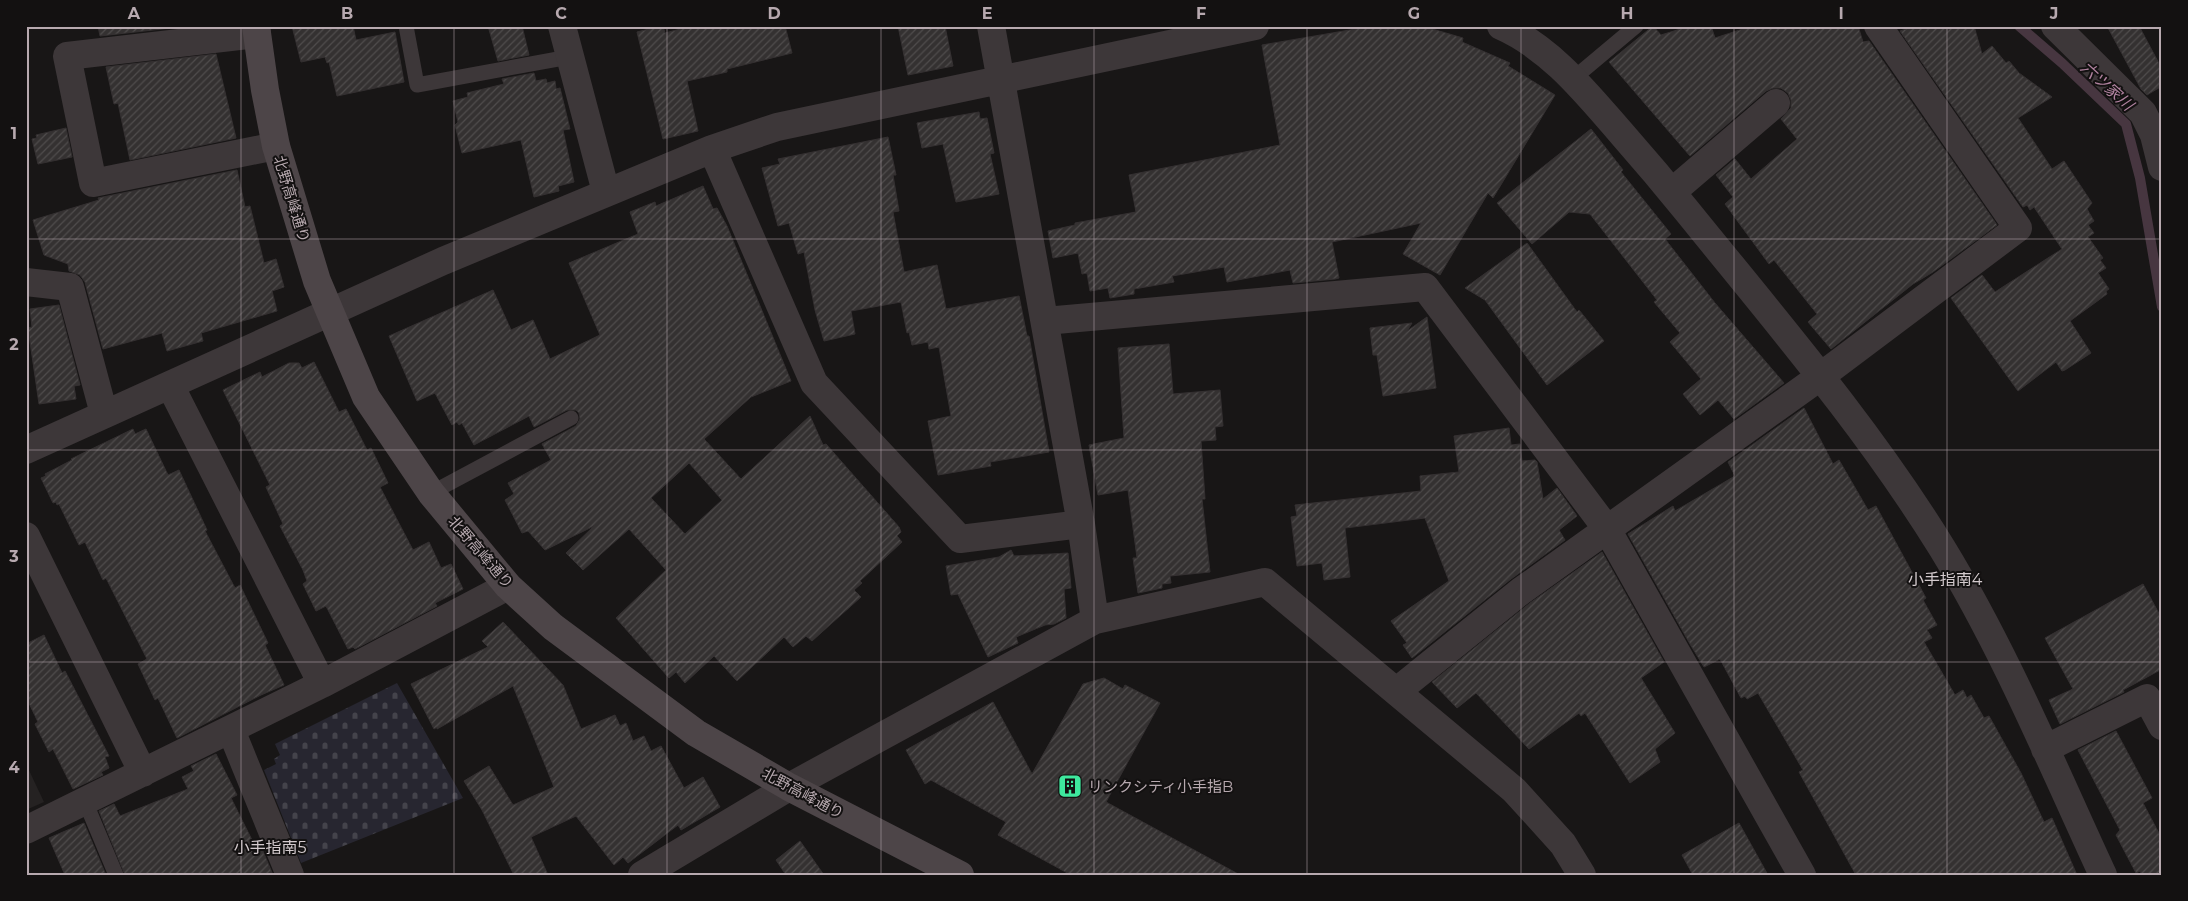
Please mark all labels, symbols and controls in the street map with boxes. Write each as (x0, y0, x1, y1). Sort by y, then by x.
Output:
text: A (127, 4, 141, 23)
text: B (341, 4, 353, 23)
text: C (555, 4, 567, 23)
text: D (767, 4, 781, 23)
text: E (982, 4, 992, 23)
text: F (1196, 4, 1206, 23)
text: G (1408, 4, 1420, 23)
text: H (1621, 4, 1633, 23)
text: I (1838, 4, 1844, 23)
text: J (2049, 4, 2058, 23)
water label: 六ツ家川 (2077, 58, 2139, 116)
text: 1 (11, 124, 17, 143)
street label: 北野高峰通り (270, 153, 314, 245)
text: 2 (9, 335, 19, 354)
street label: 北野高峰通り (444, 512, 518, 592)
text: 3 (8, 547, 19, 566)
district label: 小手指南4 (1908, 570, 1983, 589)
text: 4 (8, 758, 20, 777)
street label: 北野高峰通り (759, 763, 847, 823)
building icon: リンクシティ小手指B (1057, 773, 1083, 799)
place label: リンクシティ小手指B (1088, 777, 1233, 796)
district label: 小手指南5 (233, 838, 307, 857)

